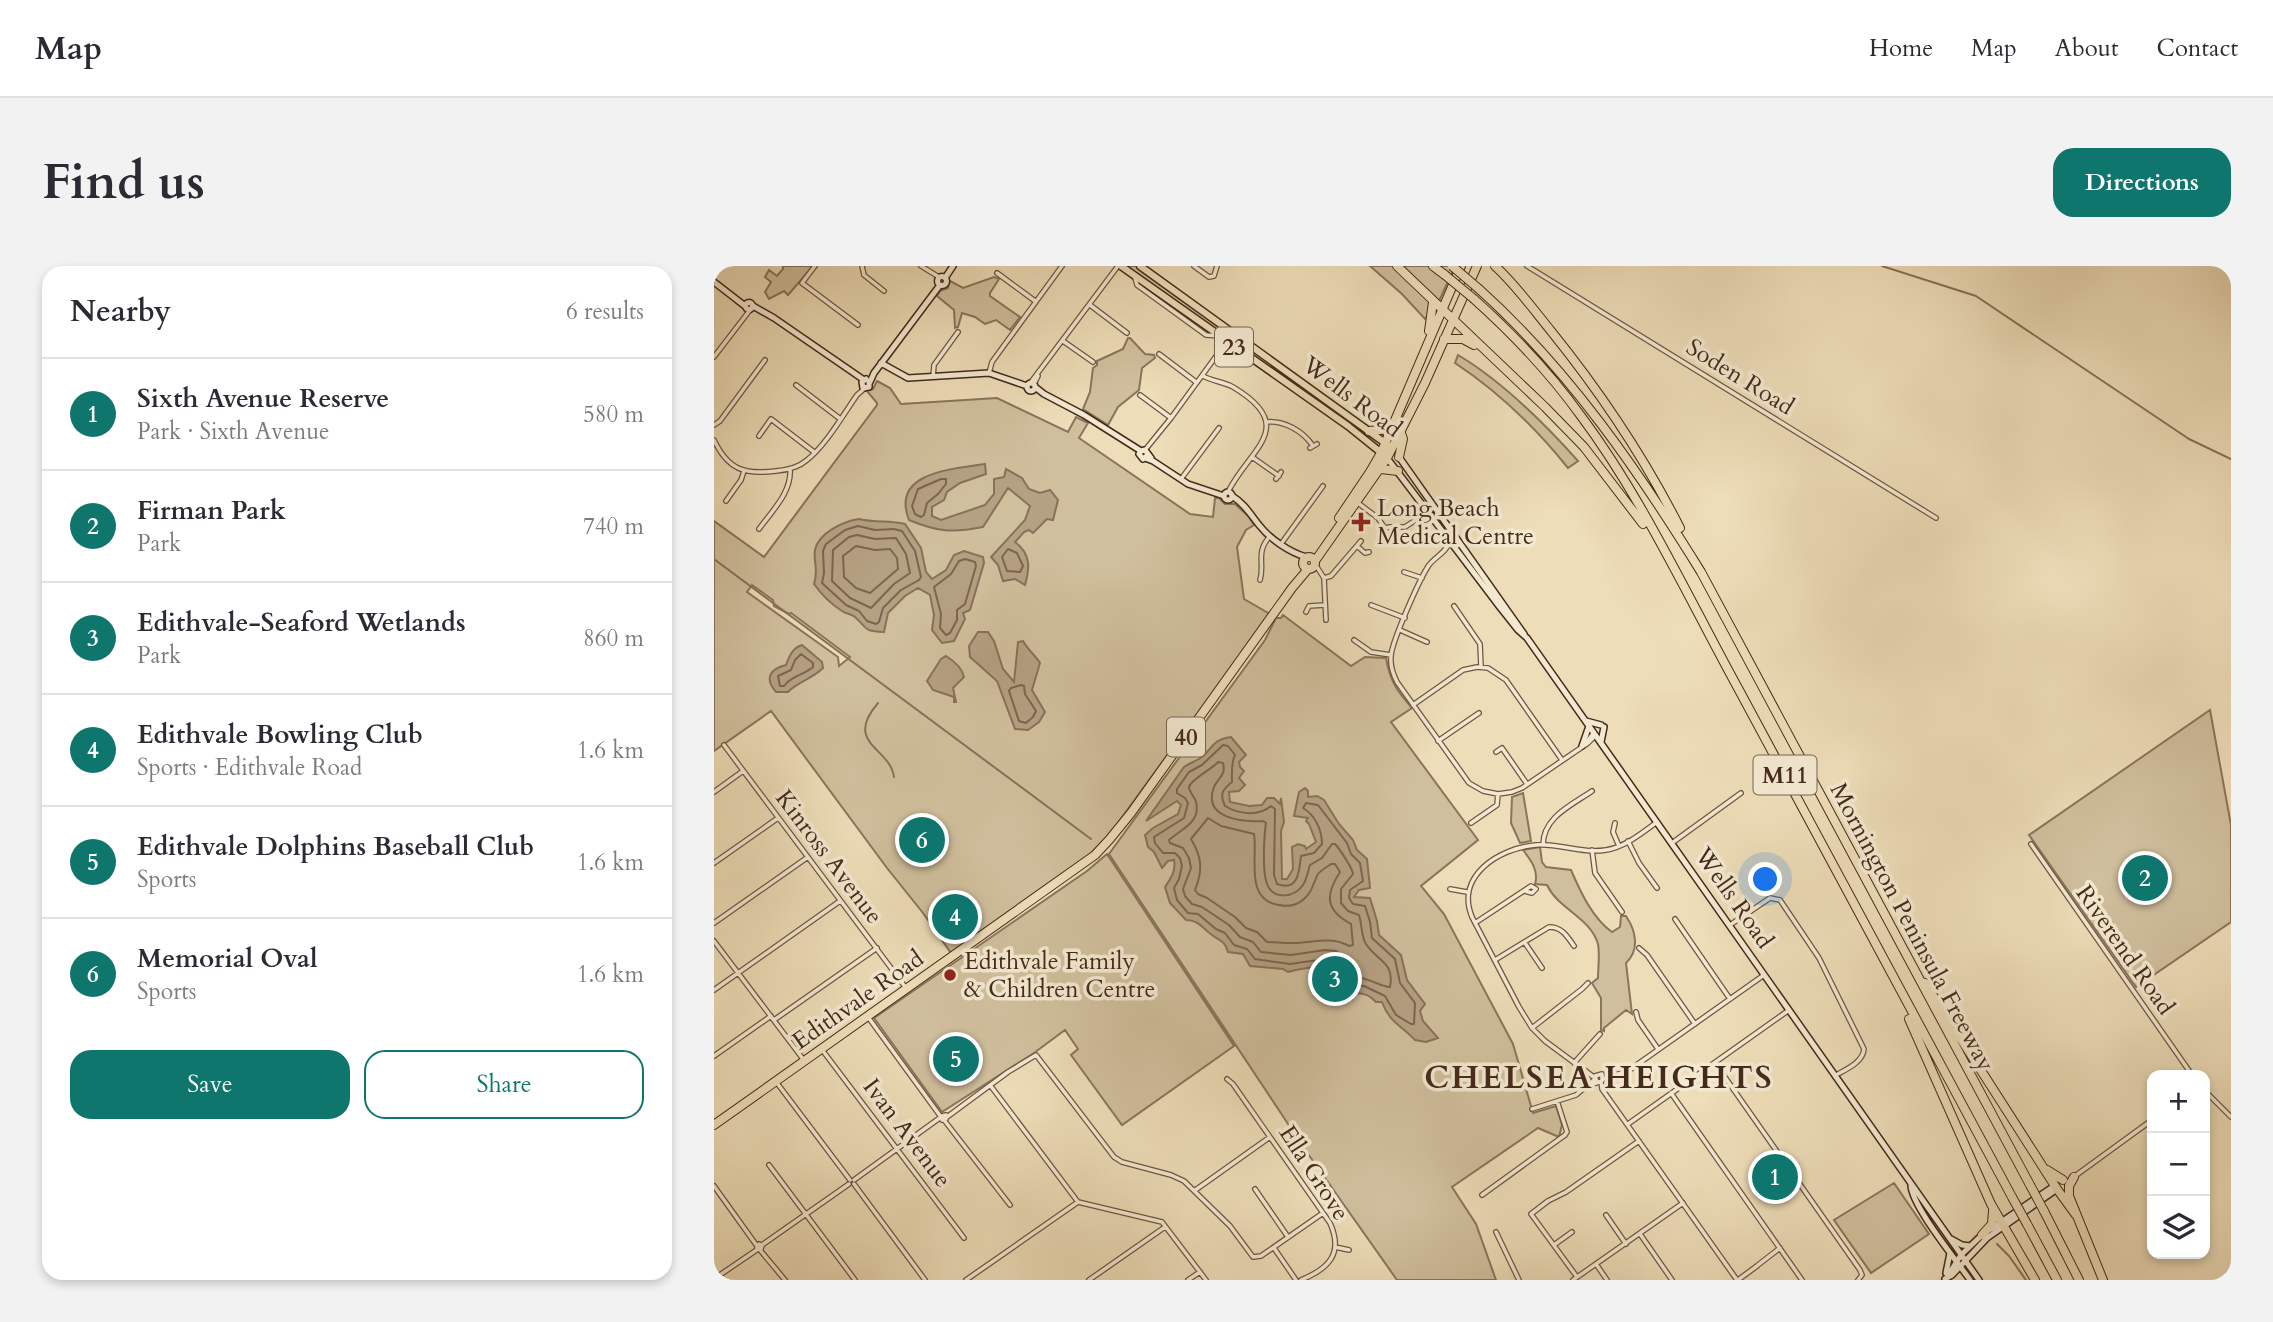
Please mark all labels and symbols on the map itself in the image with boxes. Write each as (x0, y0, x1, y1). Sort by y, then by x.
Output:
road number: 23 (1215, 327, 1253, 366)
street label: Soden Road (1680, 331, 1800, 423)
street label: Wells Road (1295, 348, 1409, 445)
place label: Long Beach Medical Centre (1377, 492, 1534, 553)
marker: Long Beach Medical Centre (1351, 512, 1371, 532)
road number: 40 (1167, 718, 1205, 757)
road number: M11 (1754, 755, 1816, 794)
street label: Mornington Peninsula Freeway (1822, 777, 2002, 1077)
street label: Kinross Avenue (768, 783, 890, 931)
pin: 6 (899, 814, 945, 866)
street label: Wells Road (1686, 840, 1781, 955)
pin: 2 (2122, 852, 2168, 904)
your location (1748, 862, 1782, 896)
street label: Riverend Road (2068, 878, 2182, 1022)
pin: 4 (932, 891, 978, 943)
street label: Edithvale Road (786, 942, 931, 1058)
place label: Edithvale Family & Children Centre (964, 945, 1155, 1006)
pin: 3 (1312, 953, 1358, 1005)
marker: Edithvale Family & Children Centre (942, 967, 958, 983)
pin: 5 (933, 1033, 979, 1085)
district label: CHELSEA HEIGHTS (1424, 1056, 1774, 1100)
street label: Ivan Avenue (855, 1072, 959, 1194)
street label: Ella Grove (1271, 1119, 1357, 1227)
pin: 1 (1752, 1151, 1798, 1203)

